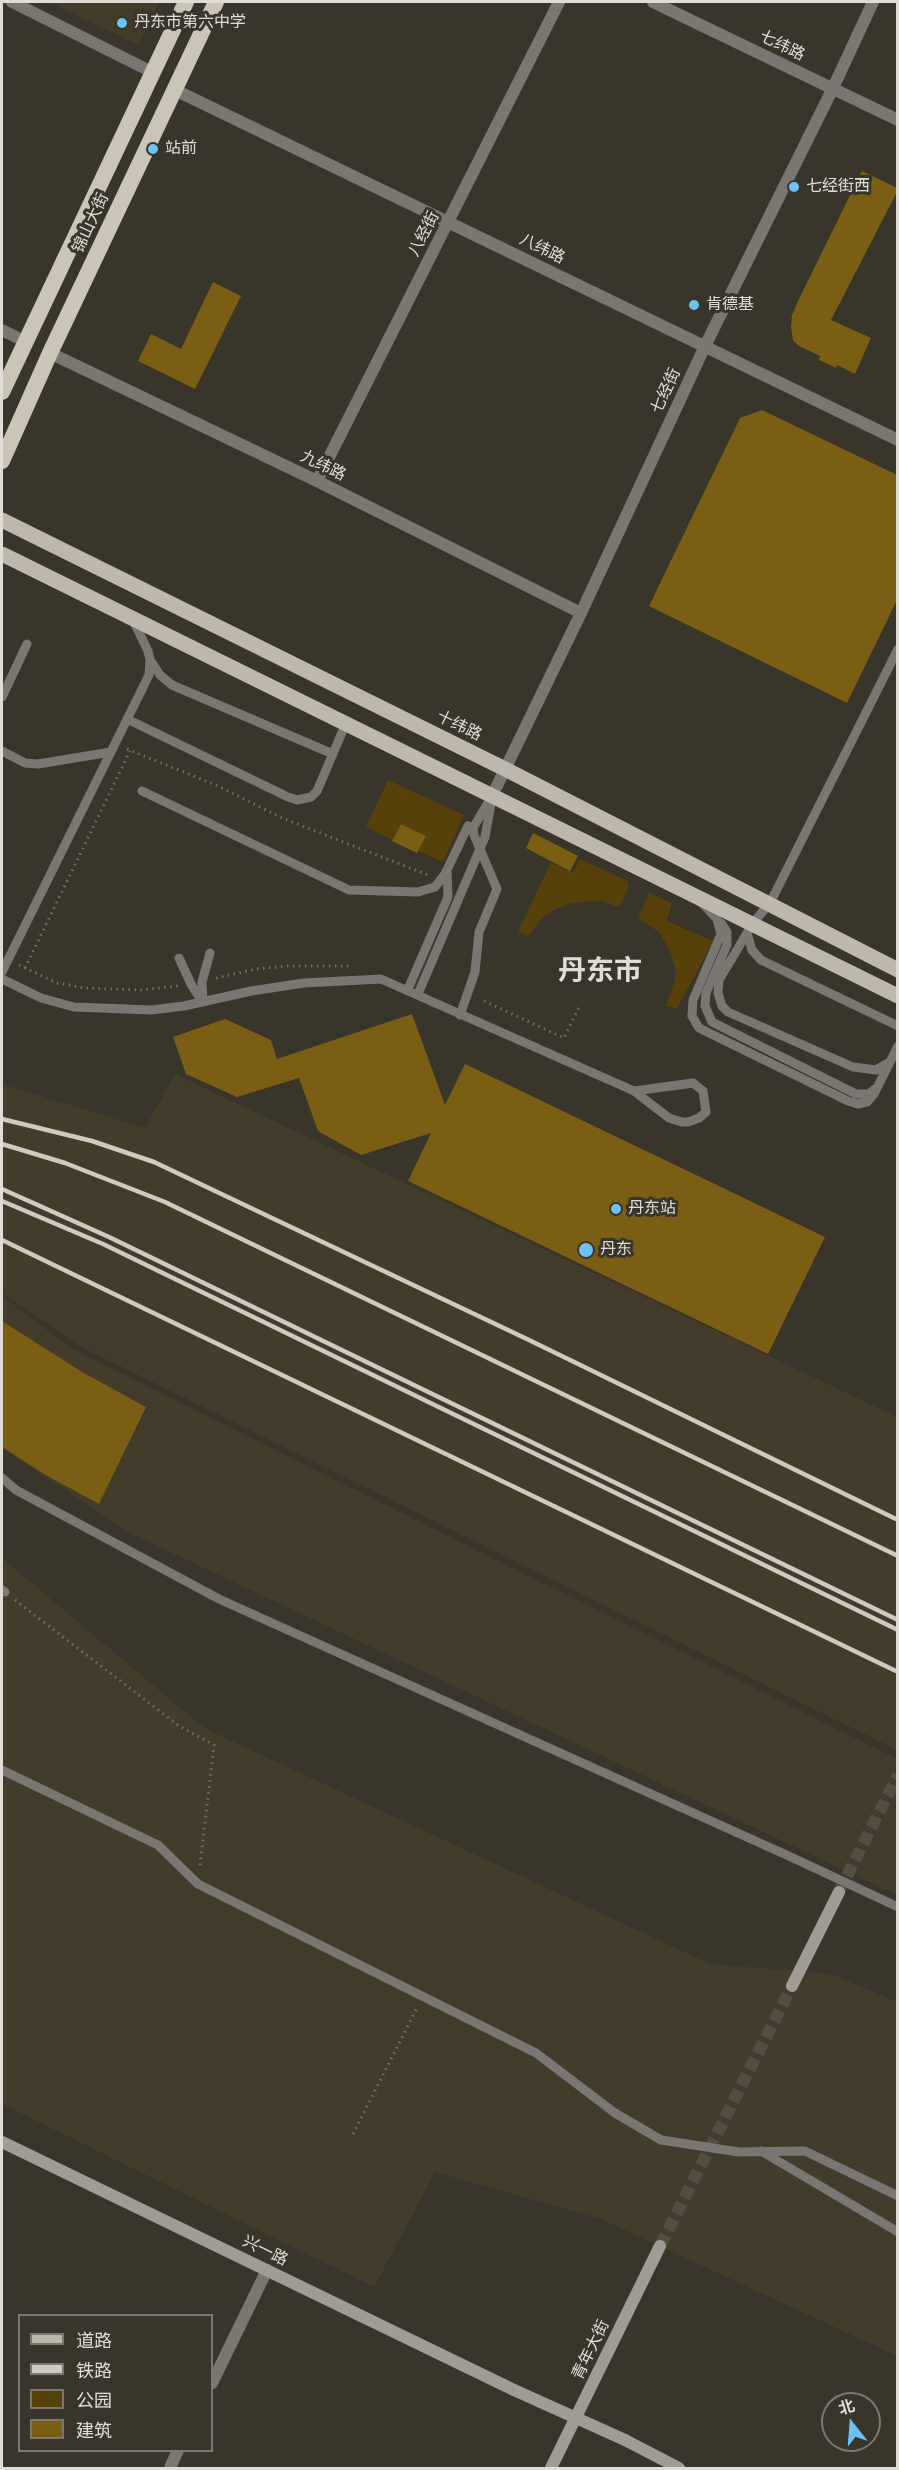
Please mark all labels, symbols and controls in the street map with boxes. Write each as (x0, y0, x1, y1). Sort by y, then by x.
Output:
place label: 丹东市第六中学 (134, 13, 246, 33)
marker: 丹东市第六中学 (115, 16, 129, 30)
street label: 七纬路 (756, 27, 808, 65)
place label: 站前 (165, 139, 197, 159)
marker: 站前 (146, 142, 160, 156)
place label: 七经街西 (806, 177, 870, 197)
marker: 七经街西 (787, 180, 801, 194)
street label: 锦山大街 (69, 190, 113, 256)
street label: 八经街 (405, 208, 443, 260)
street label: 八纬路 (516, 230, 568, 268)
place label: 肯德基 (706, 295, 754, 315)
marker: 肯德基 (687, 298, 701, 312)
street label: 七经街 (647, 365, 685, 417)
street label: 九纬路 (297, 447, 349, 485)
street label: 十纬路 (433, 707, 485, 745)
district label: 丹东市 (558, 955, 642, 989)
place label: 丹东站 (628, 1199, 676, 1219)
marker: 丹东站 (609, 1202, 623, 1216)
place label: 丹东 (600, 1240, 632, 1260)
marker: 丹东 (577, 1241, 595, 1259)
street label: 兴一路 (239, 2232, 291, 2270)
legend (18, 2314, 213, 2452)
street label: 青年大街 (568, 2317, 614, 2383)
text: 道路 (76, 2328, 112, 2352)
text: 铁路 (76, 2358, 112, 2382)
text: 公园 (76, 2388, 112, 2412)
north arrow (821, 2392, 881, 2452)
text: 北 (835, 2394, 857, 2420)
text: 建筑 (76, 2418, 112, 2442)

